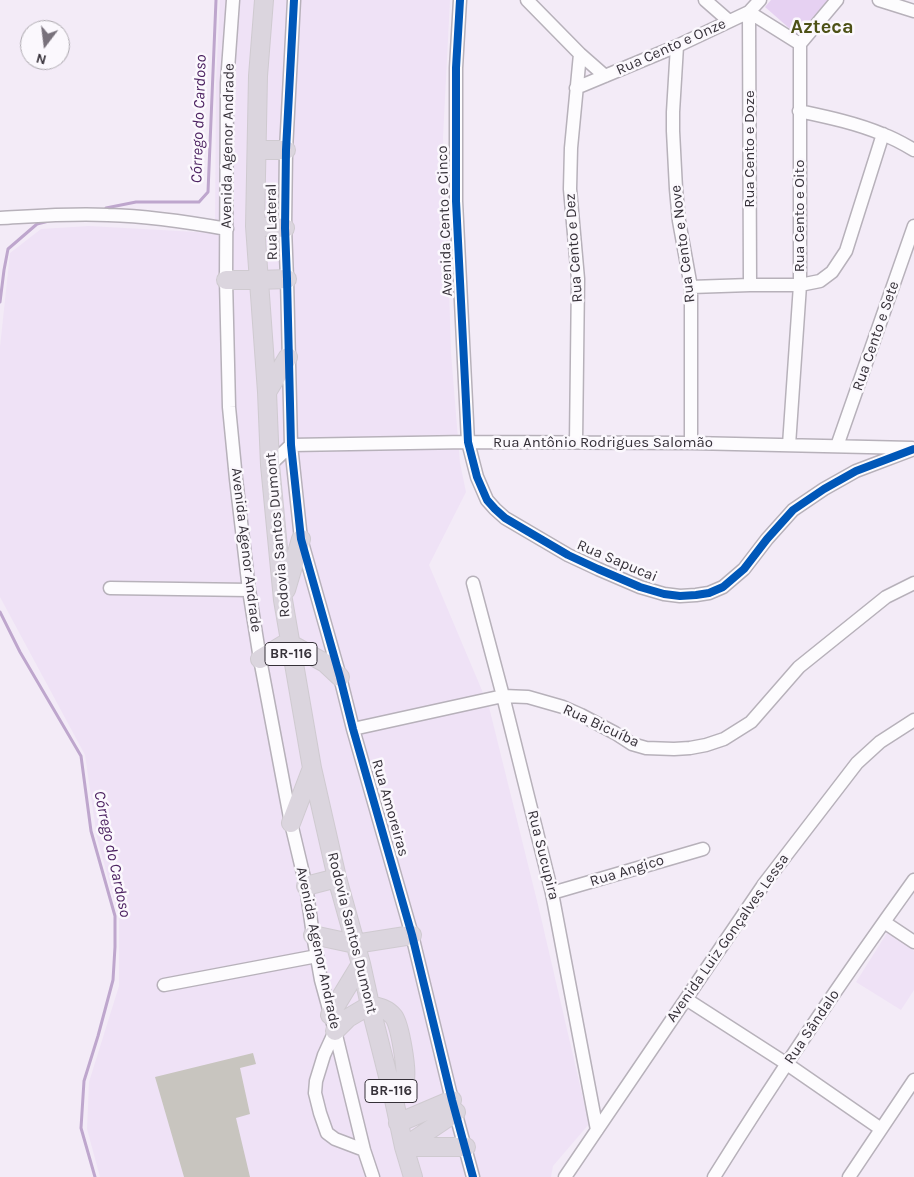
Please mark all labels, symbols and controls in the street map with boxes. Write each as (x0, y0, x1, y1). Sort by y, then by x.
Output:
street label: Rua Cento e Onze (613, 15, 729, 79)
district label: Azteca (790, 15, 854, 39)
north arrow (20, 20, 70, 70)
text: N (34, 49, 48, 69)
water label: Córrego do Cardoso (187, 54, 211, 184)
street label: Avenida Agenor Andrade (218, 63, 238, 229)
street label: Rua Cento e Doze (741, 90, 759, 208)
street label: Avenida Cento e Cinco (433, 145, 457, 297)
street label: Rua Cento e Oito (791, 160, 809, 272)
street label: Rua Lateral (262, 184, 282, 260)
street label: Rua Cento e Nove (667, 184, 699, 304)
street label: Rua Cento e Dez (561, 193, 587, 303)
street label: Rua Cento e Sete (849, 279, 903, 393)
street label: Rua Antônio Rodrigues Salomão (493, 434, 713, 452)
street label: Rodovia Santos Dumont (262, 452, 294, 618)
street label: Avenida Agenor Andrade (227, 467, 265, 633)
street label: Rua Sapucai (574, 536, 660, 586)
road number: BR-116 (265, 642, 317, 666)
street label: Rua Bicuíba (560, 700, 642, 752)
street label: Rua Amoreiras (368, 757, 412, 859)
water label: Córrego do Cardoso (89, 789, 135, 919)
street label: Rua Sucupira (523, 808, 563, 902)
street label: Rodovia Santos Dumont (323, 850, 381, 1016)
street label: Avenida Luiz Gonçalves Lessa (663, 850, 793, 1026)
street label: Rua Angico (588, 851, 666, 891)
street label: Avenida Agenor Andrade (292, 865, 344, 1031)
street label: Rua Sândalo (780, 986, 844, 1068)
road number: BR-116 (365, 1080, 417, 1102)

